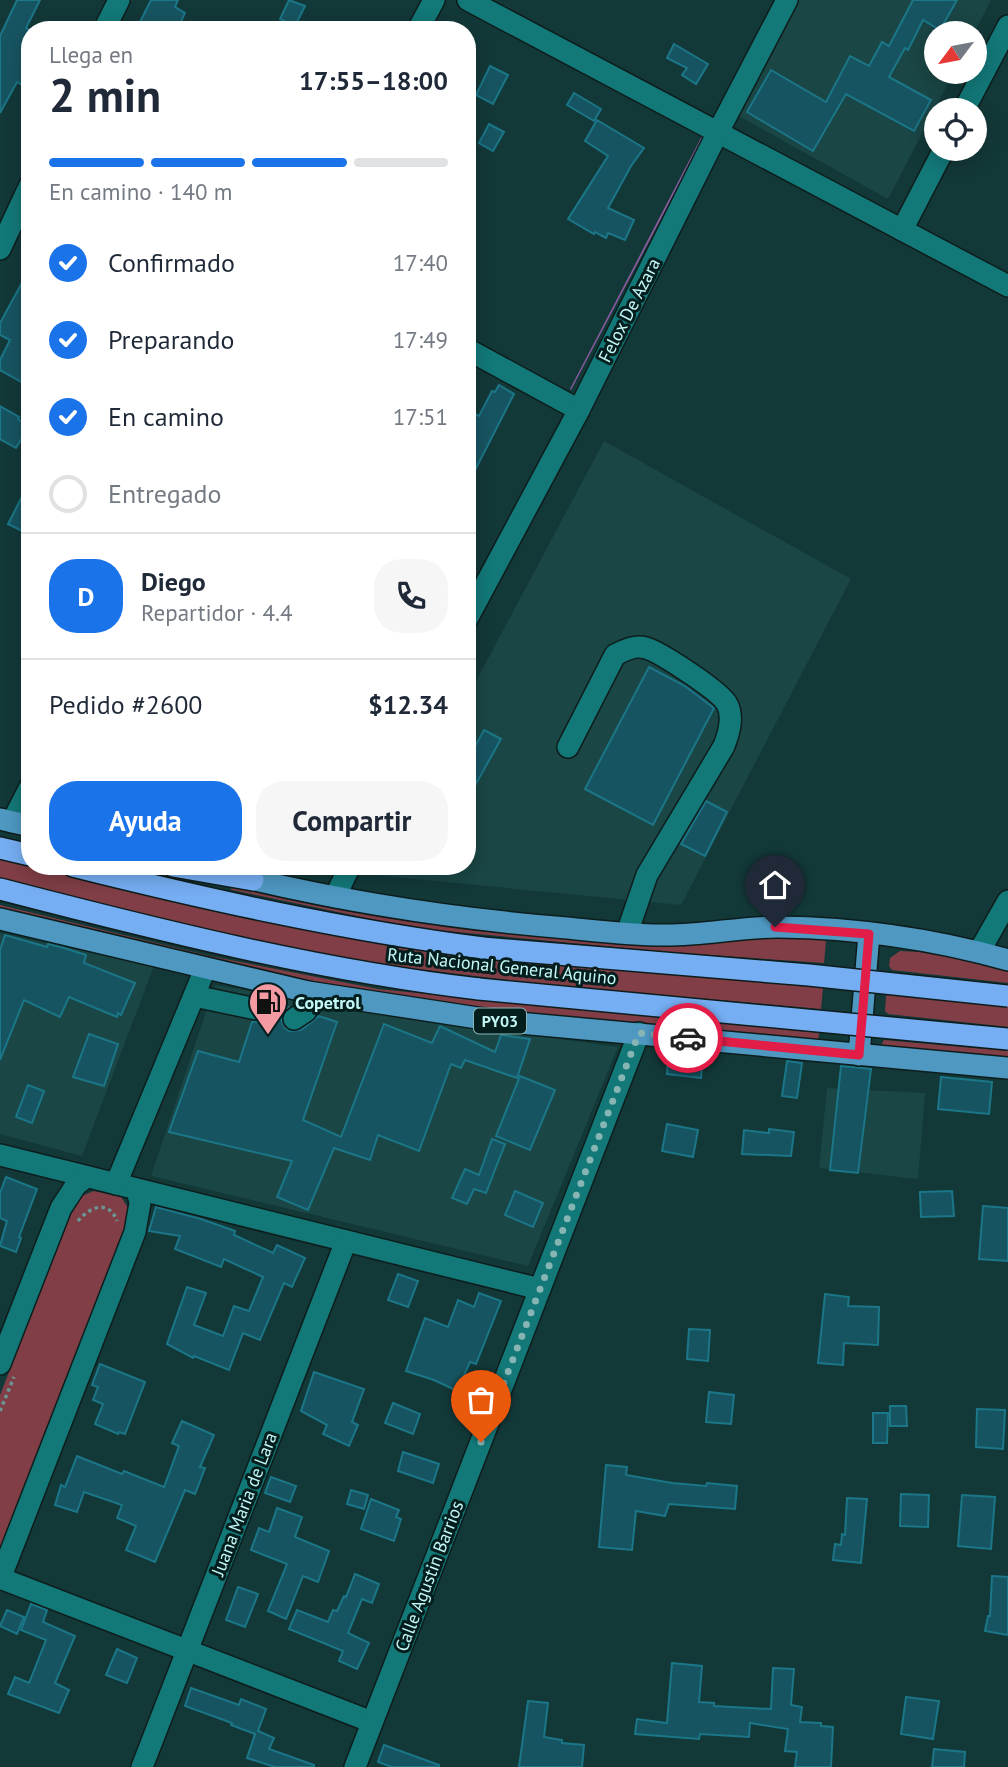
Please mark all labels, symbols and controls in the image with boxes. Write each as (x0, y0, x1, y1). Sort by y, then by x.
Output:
north arrow (924, 21, 987, 84)
map controls (924, 21, 987, 161)
text: Llega en (49, 40, 133, 69)
text: 17:55–18:00 (299, 64, 448, 97)
text: 2 min (49, 65, 161, 125)
button: locate (924, 98, 987, 161)
text: En camino · 140 m (49, 177, 232, 206)
icon: check (49, 244, 87, 282)
text: Confirmado (108, 246, 235, 279)
text: 17:40 (393, 248, 448, 277)
street label: Felox De Azara (593, 254, 665, 366)
icon: check (49, 321, 87, 359)
text: Preparando (108, 323, 235, 356)
text: 17:49 (393, 325, 448, 354)
icon: check (49, 398, 87, 436)
text: En camino (108, 400, 224, 433)
text: 17:51 (393, 402, 448, 431)
text: Entregado (108, 477, 222, 510)
button: phone (374, 559, 448, 633)
text: Diego (141, 565, 206, 598)
text: D (78, 580, 94, 613)
text: Repartidor · 4.4 (141, 598, 293, 627)
text: Pedido #2600 (49, 688, 202, 721)
text: $12.34 (368, 688, 448, 721)
button: Ayuda (49, 781, 242, 861)
button: Compartir (256, 781, 448, 861)
pin (745, 855, 805, 927)
icon: home (756, 866, 794, 904)
street label: Ruta Nacional General Aquino (386, 943, 618, 989)
fuel station icon: Copetrol (247, 981, 289, 1036)
place label: Copetrol (295, 991, 361, 1014)
courier (653, 1003, 723, 1073)
road number: PY03 (474, 1009, 526, 1034)
icon: car (669, 1019, 707, 1057)
pin (451, 1370, 511, 1442)
icon: bag (462, 1381, 500, 1419)
street label: Juana Maria de Lara (206, 1429, 282, 1580)
street label: Calle Agustin Barrios (390, 1497, 468, 1655)

